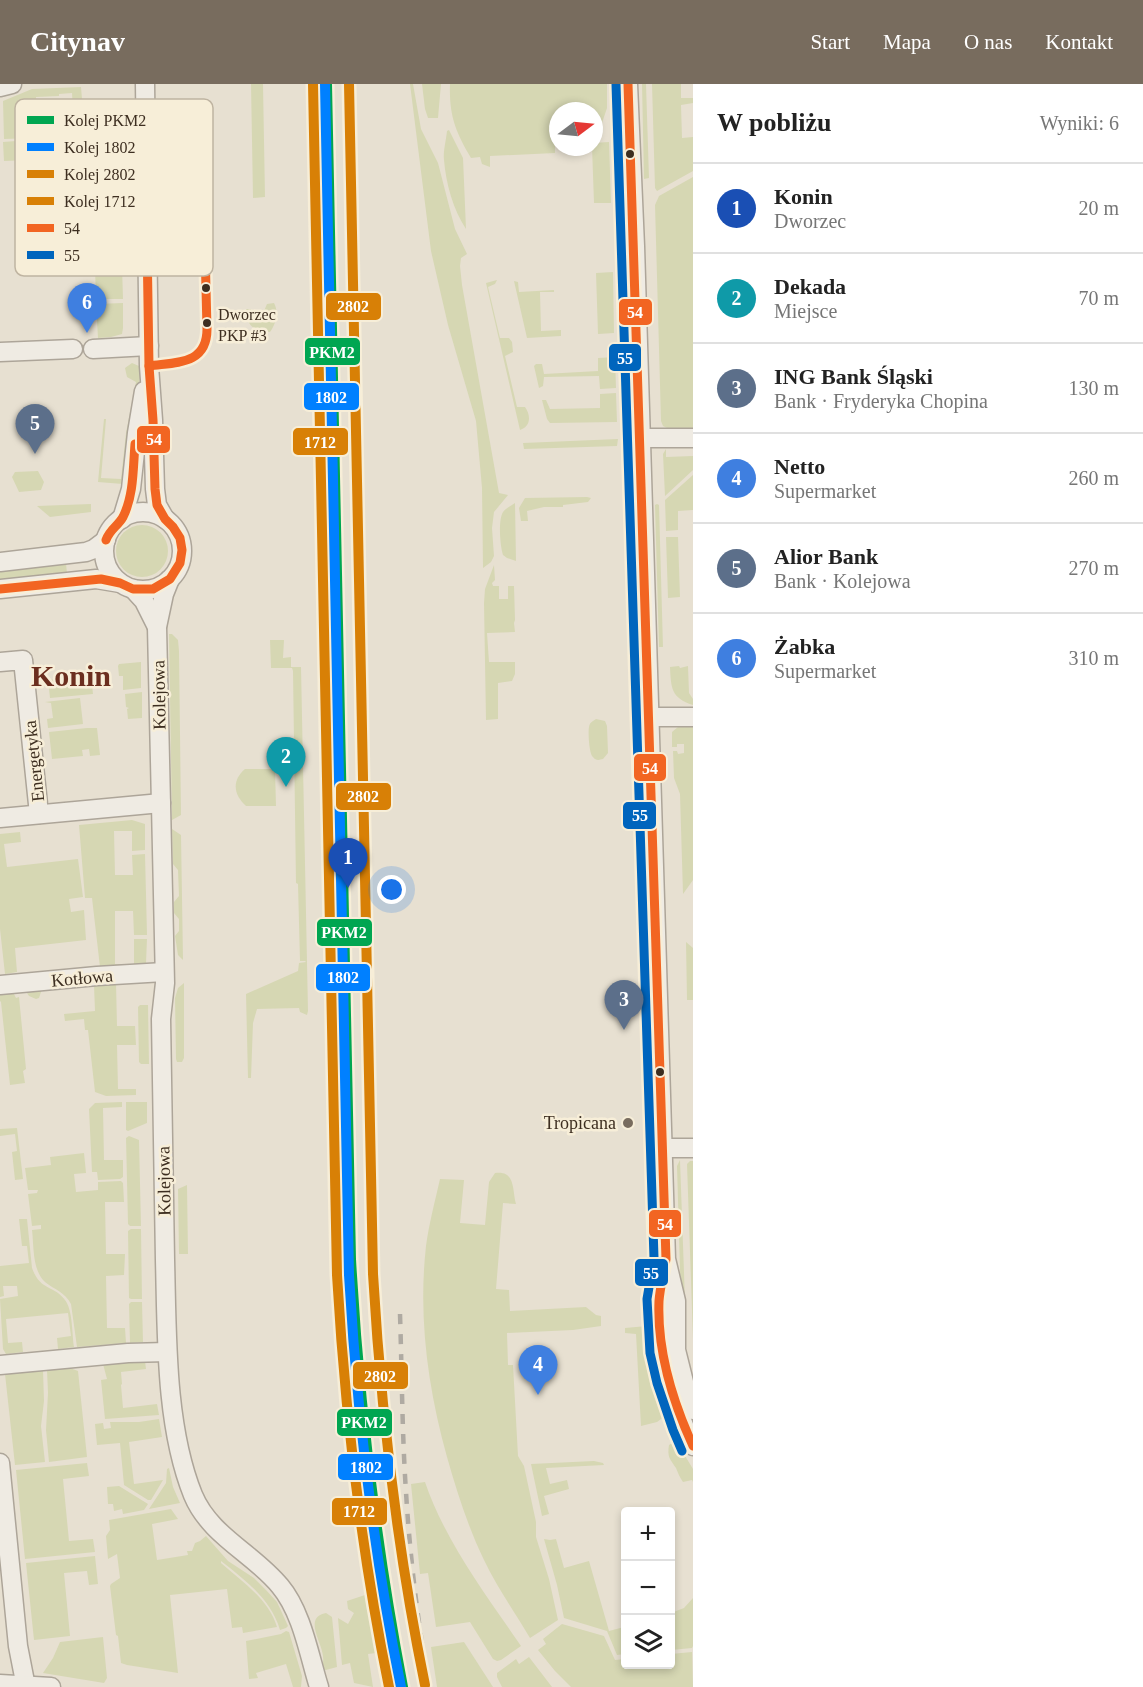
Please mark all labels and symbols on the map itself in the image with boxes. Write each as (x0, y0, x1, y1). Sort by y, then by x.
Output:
legend (15, 99, 213, 276)
north arrow (549, 102, 603, 156)
text: Kolej PKM2 (64, 112, 146, 130)
text: Kolej 1802 (64, 139, 136, 157)
unlabelled marker (624, 148, 636, 160)
text: Kolej 2802 (64, 166, 136, 184)
text: Kolej 1712 (64, 193, 136, 211)
text: 54 (64, 220, 80, 237)
text: 55 (64, 247, 80, 264)
unlabelled marker (200, 282, 212, 294)
pin: 6 (68, 284, 106, 333)
line badge: 2802 (325, 292, 382, 321)
text: 2802 (337, 298, 369, 315)
line badge: 54 (618, 298, 653, 326)
text: 54 (627, 304, 643, 321)
place label: Dworzec PKP #3 (218, 306, 276, 344)
marker: Dworzec PKP #3 (201, 317, 213, 329)
line badge: PKM2 (304, 337, 361, 366)
line badge: 55 (608, 343, 642, 372)
text: PKM2 (309, 344, 355, 361)
text: 55 (617, 350, 633, 367)
line badge: 1802 (303, 382, 360, 411)
text: 1802 (315, 389, 347, 406)
pin: 5 (15, 404, 54, 454)
line badge: 54 (136, 425, 171, 454)
line badge: 1712 (292, 427, 349, 456)
text: 54 (146, 431, 162, 448)
text: 1712 (304, 434, 336, 451)
district label: Konin (31, 659, 111, 692)
street label: Kolejowa (148, 660, 170, 730)
street label: Energetyka (20, 719, 48, 803)
pin: 2 (266, 738, 306, 787)
line badge: 54 (633, 753, 667, 782)
text: 54 (642, 760, 658, 777)
line badge: 2802 (335, 782, 392, 811)
text: 2802 (347, 788, 379, 805)
line badge: 55 (622, 801, 657, 830)
text: 55 (632, 807, 648, 824)
pin: 1 (328, 838, 368, 888)
your location (377, 875, 406, 904)
line badge: PKM2 (316, 918, 373, 947)
text: PKM2 (321, 924, 367, 941)
line badge: 1802 (315, 963, 371, 992)
street label: Kotłowa (50, 965, 114, 991)
text: 1802 (327, 969, 359, 986)
pin: 3 (604, 980, 644, 1030)
unlabelled marker (654, 1066, 666, 1078)
place label: Tropicana (544, 1113, 616, 1133)
marker: Tropicana (621, 1116, 635, 1130)
street label: Kolejowa (153, 1146, 175, 1216)
line badge: 54 (648, 1209, 682, 1238)
text: 54 (657, 1216, 673, 1233)
line badge: 55 (634, 1258, 669, 1287)
text: 55 (643, 1265, 659, 1282)
pin: 4 (518, 1346, 558, 1395)
line badge: 2802 (352, 1361, 409, 1390)
text: 2802 (364, 1368, 396, 1385)
line badge: PKM2 (336, 1408, 393, 1437)
text: PKM2 (341, 1414, 387, 1431)
line badge: 1802 (337, 1453, 394, 1481)
text: 1802 (350, 1459, 382, 1476)
line badge: 1712 (331, 1497, 388, 1526)
text: 1712 (343, 1503, 375, 1520)

